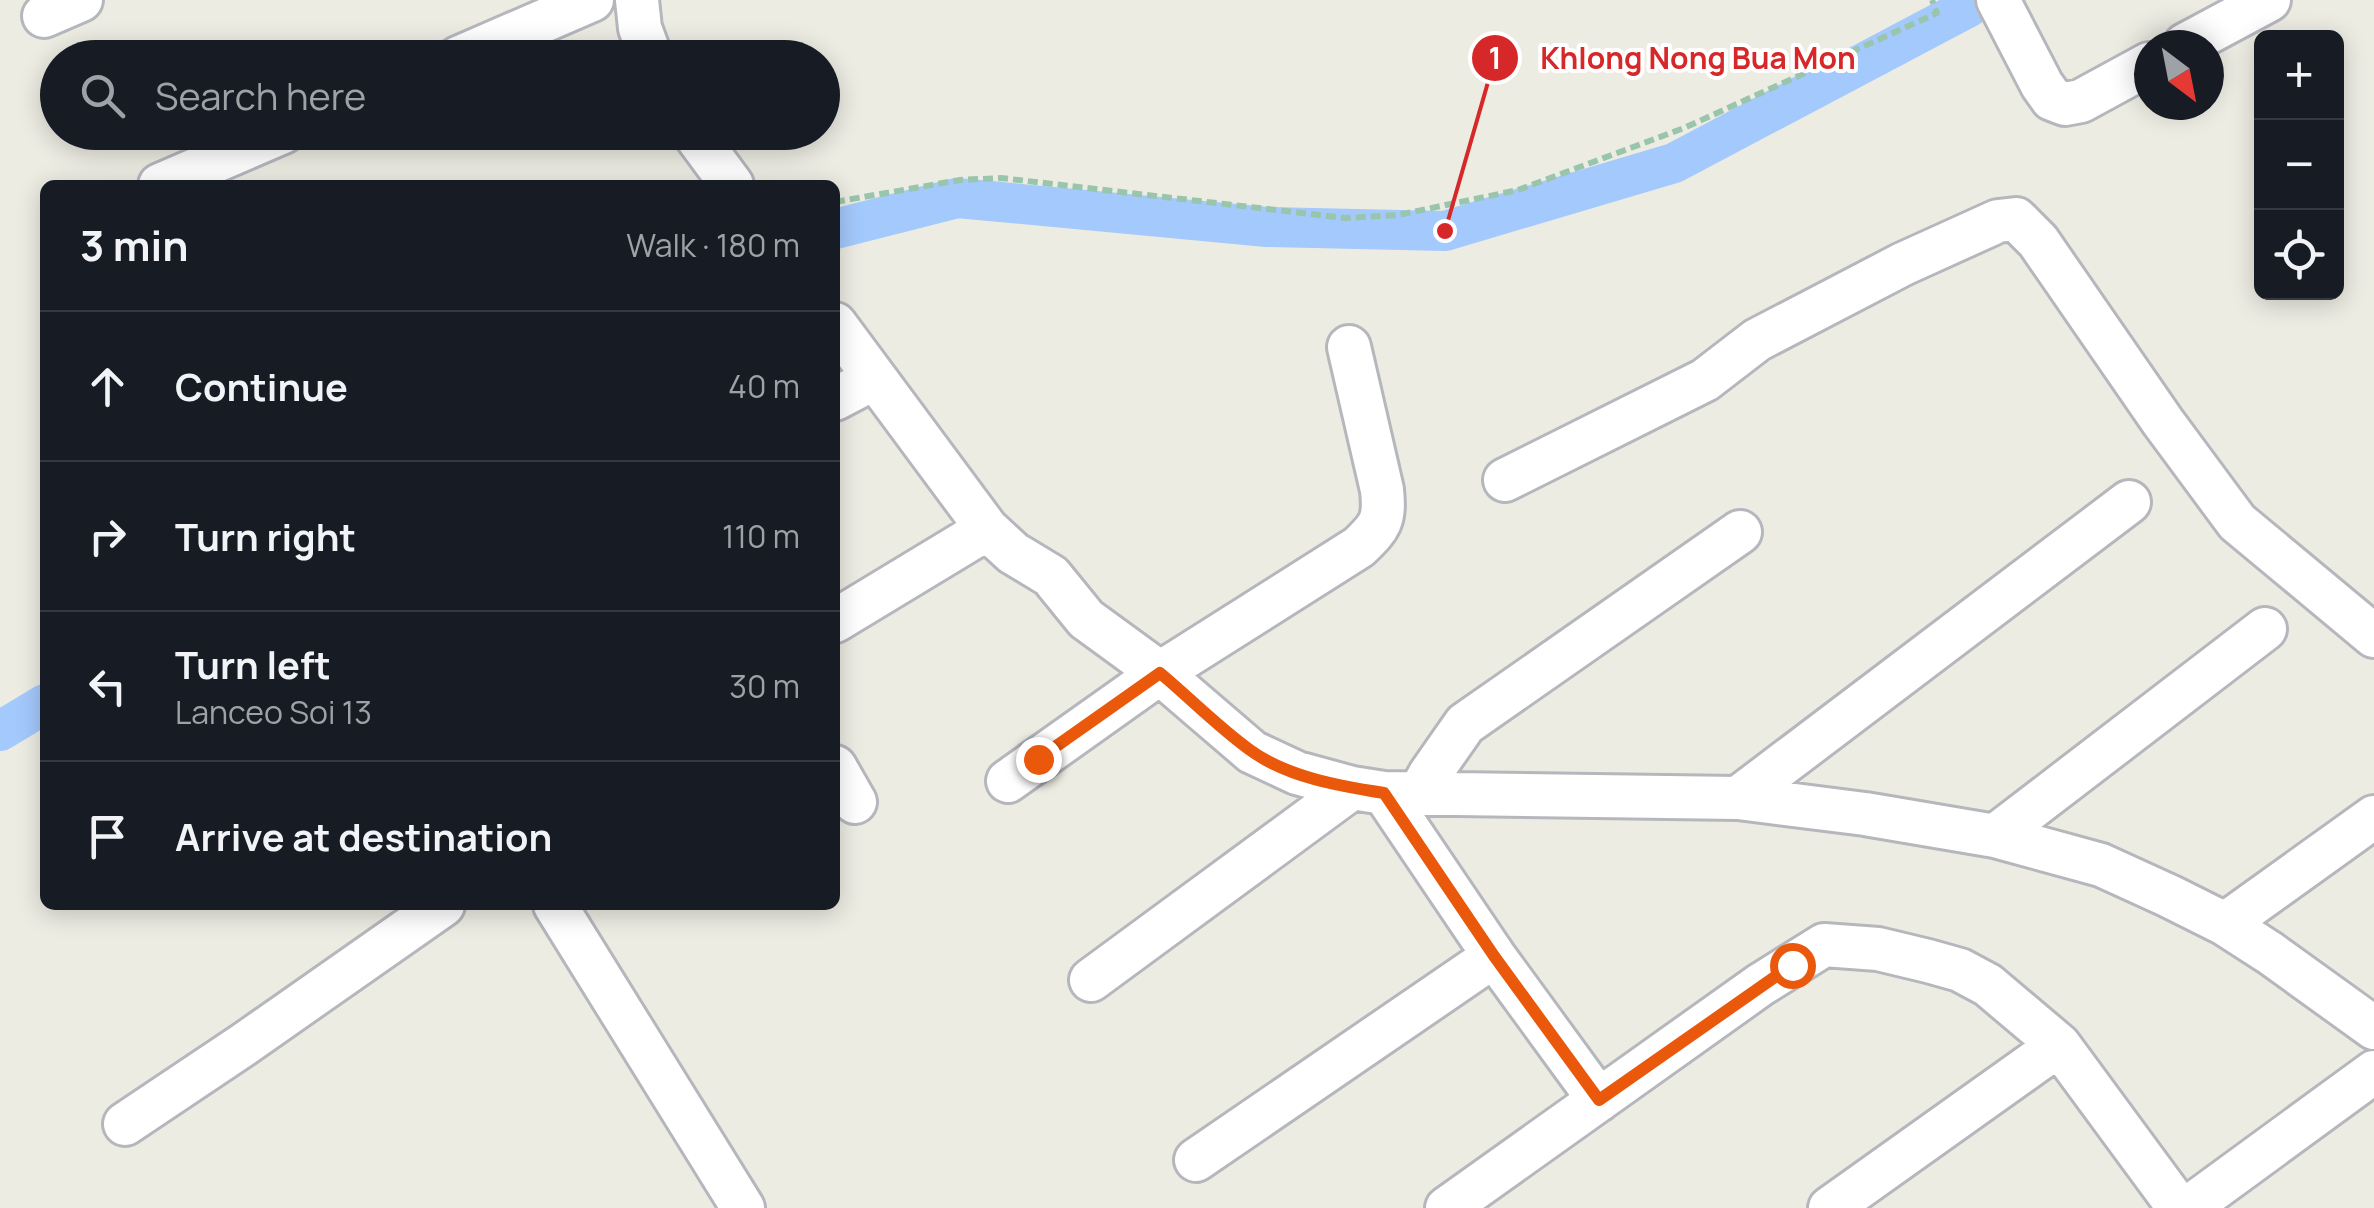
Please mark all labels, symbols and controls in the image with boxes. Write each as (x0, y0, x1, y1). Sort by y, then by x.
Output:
callout: Khlong Nong Bua Mon (1470, 28, 1875, 88)
north arrow (2134, 30, 2224, 120)
map controls (2254, 30, 2344, 300)
button: + (2254, 30, 2344, 120)
text: 1 (1488, 37, 1502, 78)
text: Khlong Nong Bua Mon (1540, 37, 1856, 78)
search box (40, 40, 840, 150)
icon: search (75, 68, 130, 123)
text: Search here (155, 69, 366, 121)
button: − (2254, 120, 2344, 210)
button: locate (2254, 210, 2344, 300)
text: 3 min (80, 216, 189, 274)
text: Walk · 180 m (626, 223, 800, 267)
icon: ahead (80, 359, 135, 414)
text: Continue (175, 360, 348, 412)
text: 40 m (728, 364, 800, 408)
icon: right (80, 509, 135, 564)
text: Turn right (175, 510, 356, 562)
text: 110 m (722, 514, 800, 558)
text: Turn left (175, 638, 331, 690)
icon: left (80, 659, 135, 714)
text: 30 m (729, 664, 800, 708)
text: Lanceo Soi 13 (175, 690, 372, 734)
route end (1016, 737, 1062, 783)
icon: arrive (80, 809, 135, 864)
text: Arrive at destination (175, 810, 552, 862)
route start (1770, 943, 1816, 989)

